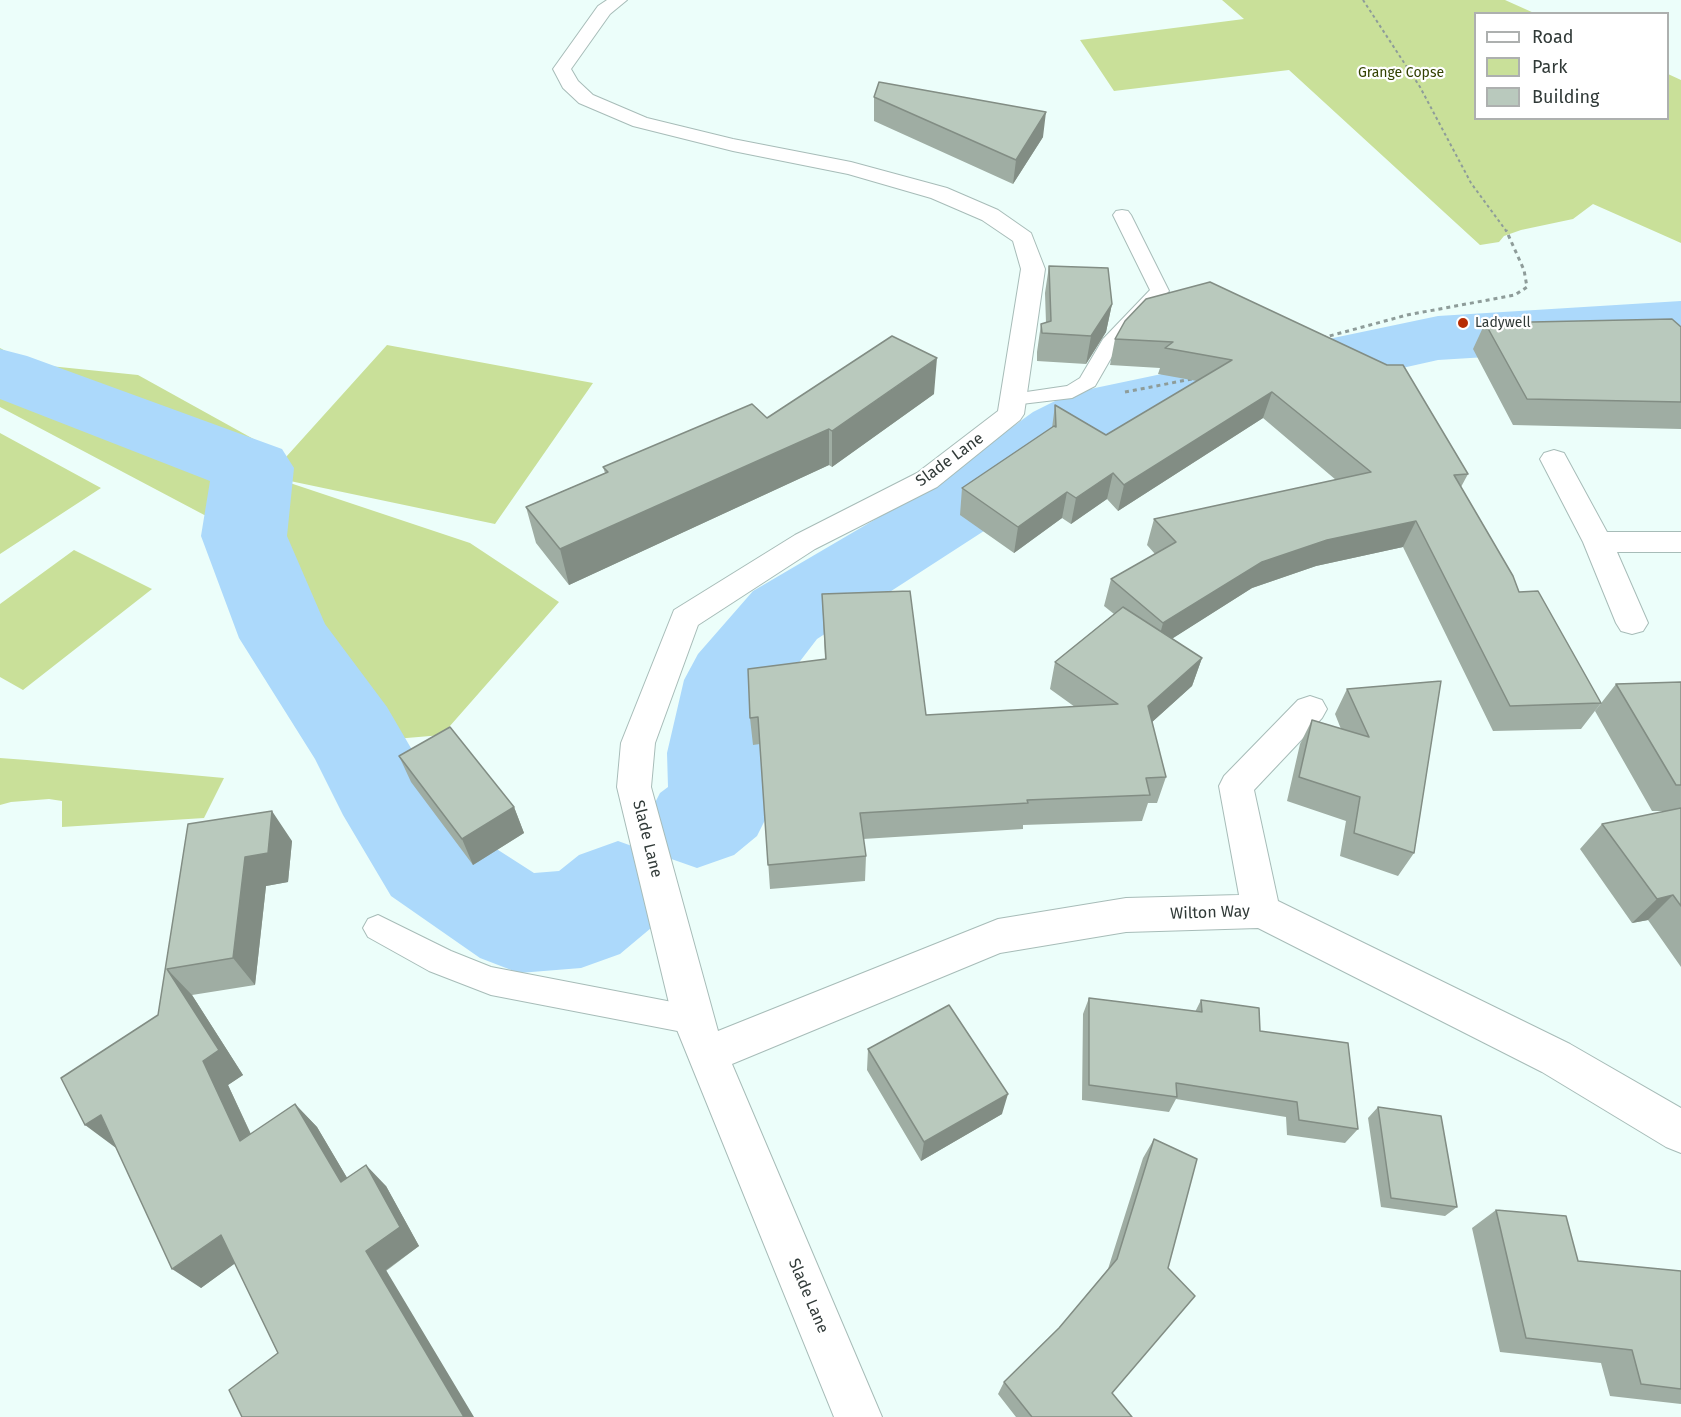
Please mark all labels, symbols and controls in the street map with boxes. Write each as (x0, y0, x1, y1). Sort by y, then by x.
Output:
legend (1474, 12, 1669, 120)
text: Road (1532, 26, 1574, 48)
text: Park (1532, 56, 1567, 78)
park label: Grange Copse (1358, 65, 1444, 81)
text: Building (1532, 86, 1599, 108)
place label: Ladywell (1475, 315, 1531, 331)
marker: Ladywell (1456, 316, 1470, 330)
street label: Slade Lane (912, 429, 988, 491)
street label: Slade Lane (628, 798, 666, 880)
street label: Wilton Way (1170, 902, 1250, 924)
street label: Slade Lane (784, 1256, 832, 1336)

